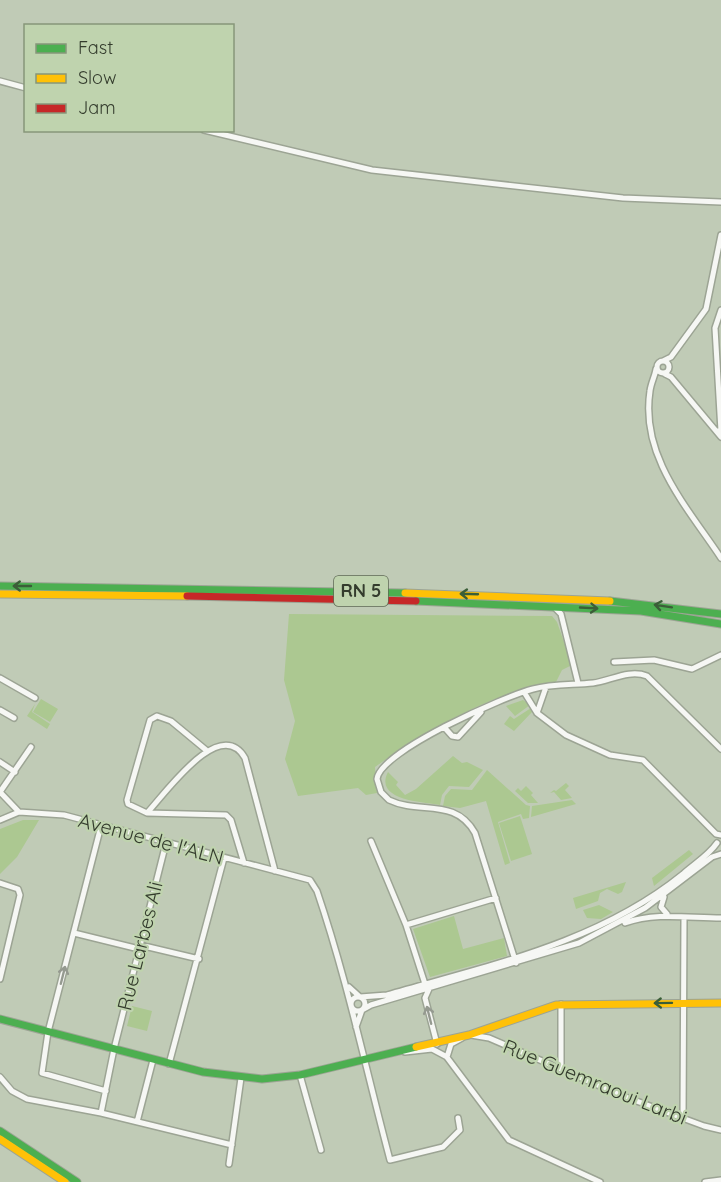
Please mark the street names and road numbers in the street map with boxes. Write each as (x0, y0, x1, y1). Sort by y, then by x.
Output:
road number: RN 5 (334, 576, 388, 606)
street label: Avenue de l'ALN (76, 807, 226, 870)
street label: Rue Larbes Ali (111, 879, 168, 1013)
street label: Rue Guemraoui Larbi (500, 1033, 691, 1130)

